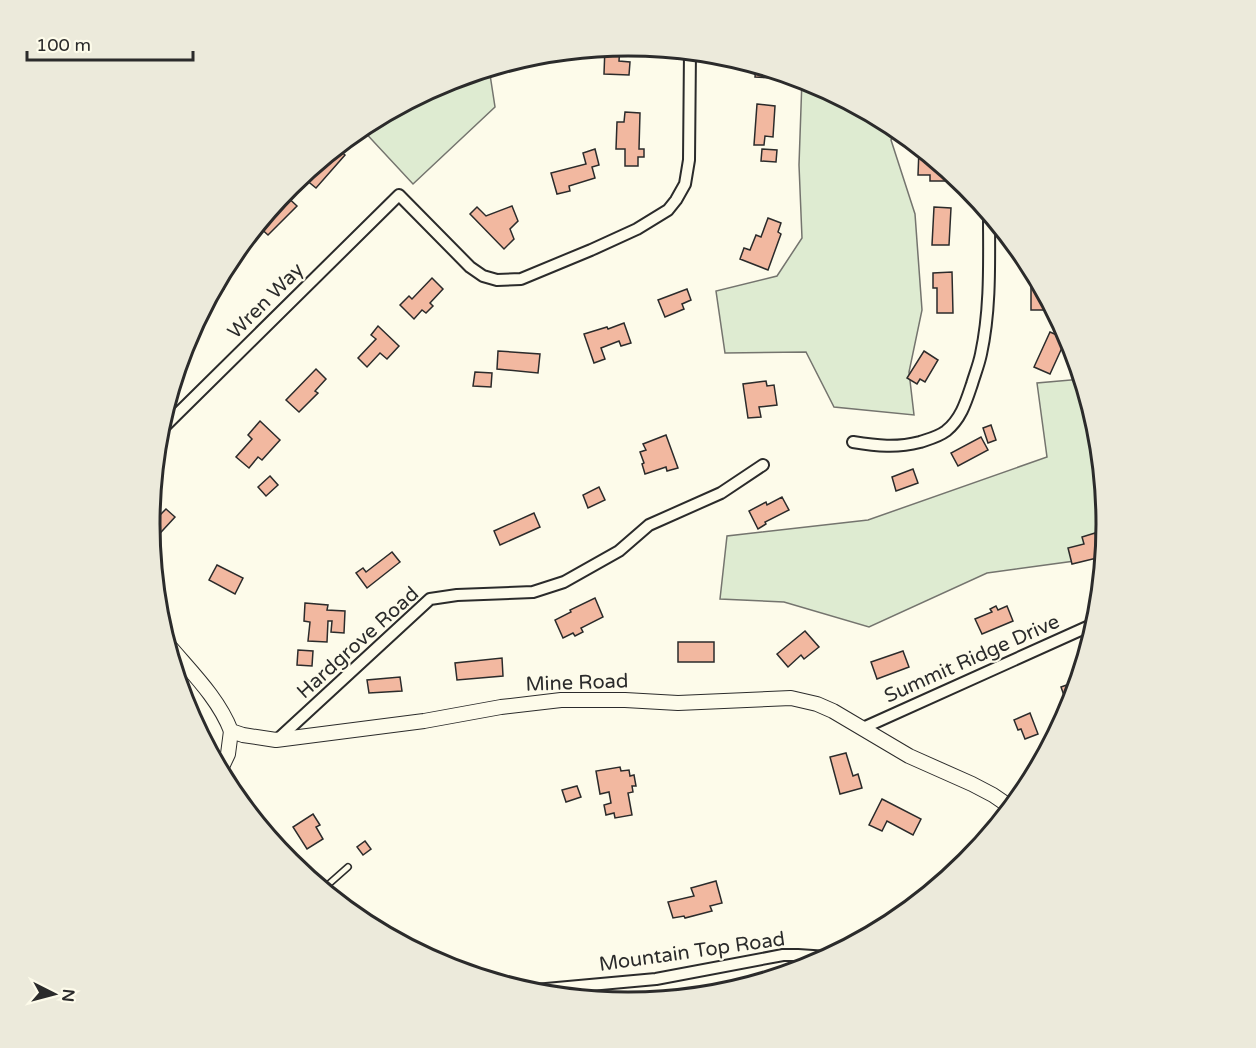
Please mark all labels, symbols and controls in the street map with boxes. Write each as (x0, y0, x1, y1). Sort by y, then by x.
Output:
scale bar (27, 24, 194, 62)
text: 100 m (36, 34, 91, 56)
street label: Wren Way (223, 258, 309, 344)
street label: Hardgrove Road (292, 582, 424, 704)
street label: Summit Ridge Drive (881, 610, 1063, 708)
street label: Mine Road (525, 669, 629, 697)
street label: Mountain Top Road (597, 927, 787, 977)
north arrow (24, 964, 84, 1024)
text: N (57, 988, 79, 1003)

